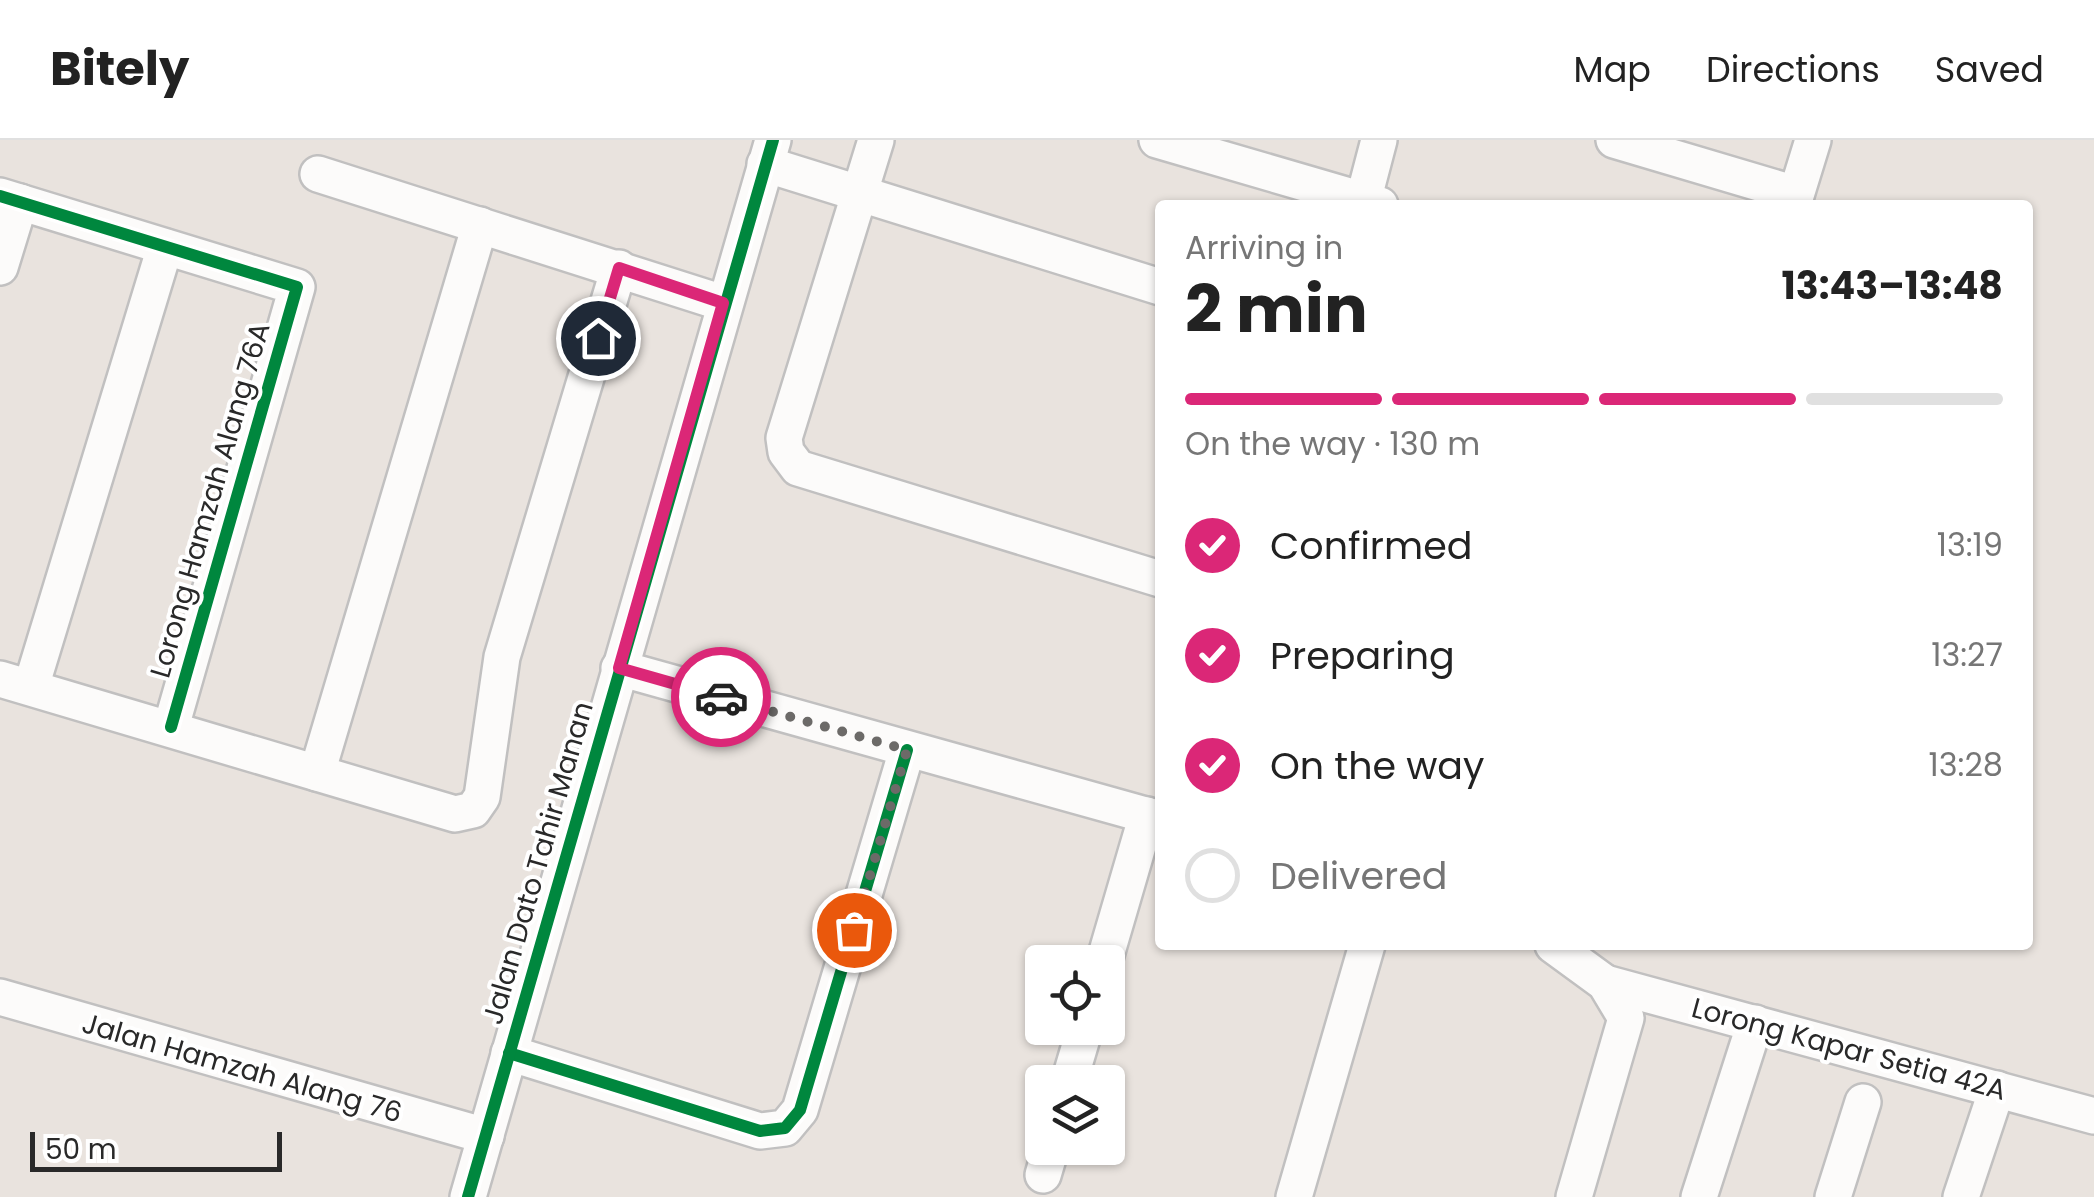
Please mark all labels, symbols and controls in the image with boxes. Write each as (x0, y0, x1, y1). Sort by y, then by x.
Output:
text: Bitely (50, 35, 189, 102)
text: Map (1574, 45, 1651, 94)
text: Directions (1706, 45, 1880, 94)
text: Saved (1935, 45, 2044, 94)
text: Arriving in (1185, 225, 1343, 270)
text: 13:43–13:48 (1781, 259, 2003, 312)
text: 2 min (1185, 264, 1368, 355)
pin (556, 296, 641, 381)
icon: home (571, 311, 626, 366)
street label: Lorong Hamzah Alang 76A (141, 318, 279, 682)
text: On the way · 130 m (1185, 421, 1480, 466)
icon: check (1185, 518, 1240, 573)
text: Confirmed (1270, 519, 1472, 572)
text: 13:19 (1937, 522, 2003, 567)
icon: check (1185, 628, 1240, 683)
text: Preparing (1270, 629, 1455, 682)
text: 13:27 (1931, 632, 2003, 677)
courier (671, 647, 771, 747)
icon: car (694, 670, 749, 725)
street label: Jalan Dato Tahir Manan (473, 697, 603, 1029)
icon: check (1185, 738, 1240, 793)
text: On the way (1270, 739, 1484, 792)
text: 13:28 (1929, 742, 2003, 787)
text: Delivered (1270, 849, 1447, 902)
pin (812, 888, 897, 973)
icon: bag (827, 903, 882, 958)
map controls (1025, 945, 1125, 1165)
button: locate (1025, 945, 1125, 1045)
street label: Lorong Kapar Setia 42A (1687, 988, 2011, 1110)
street label: Jalan Hamzah Alang 76 (77, 1004, 407, 1132)
button: layers (1025, 1065, 1125, 1165)
scale bar (30, 1127, 282, 1172)
text: 50 m (45, 1130, 116, 1169)

